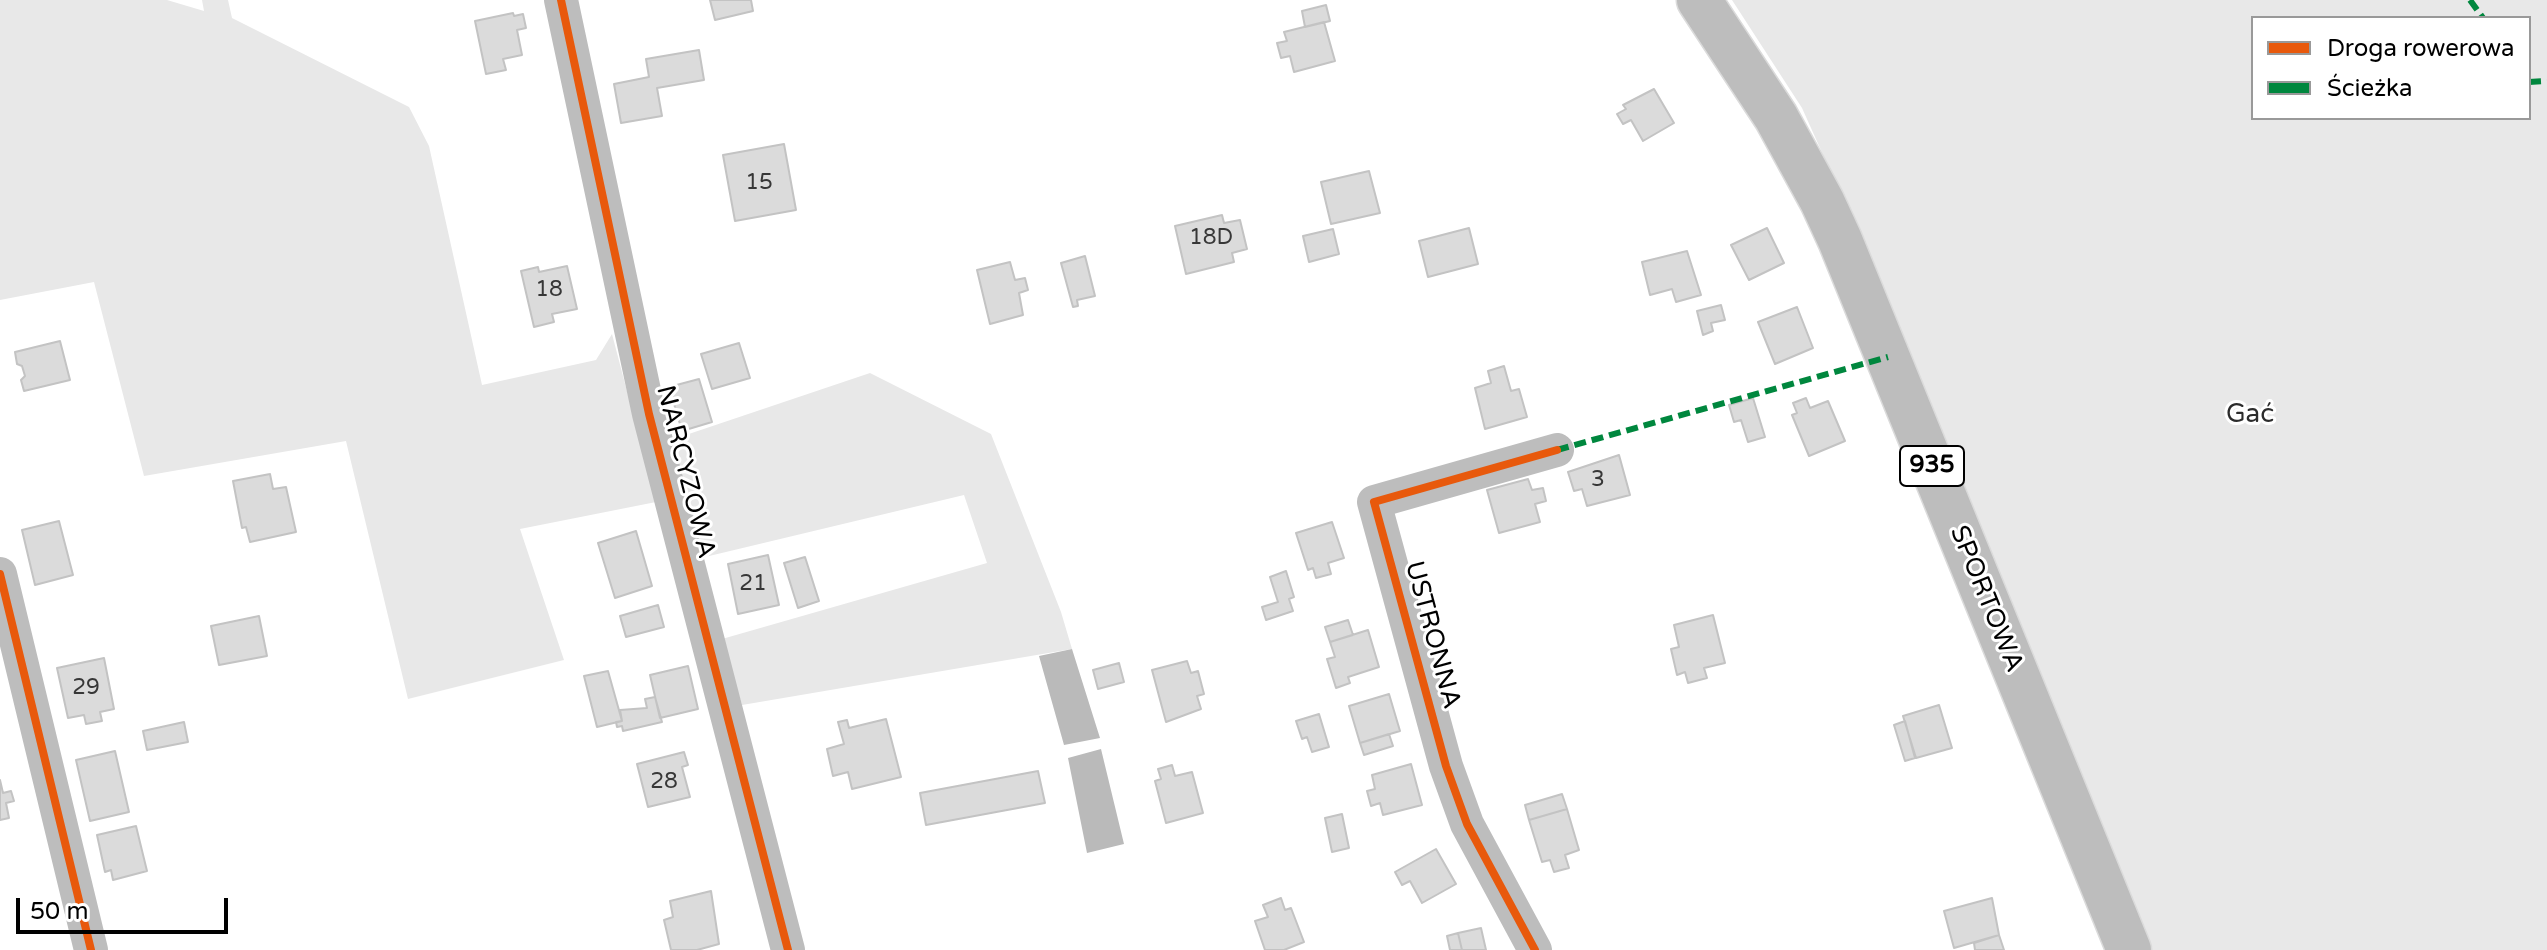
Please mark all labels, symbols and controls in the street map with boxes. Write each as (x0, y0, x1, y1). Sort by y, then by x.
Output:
legend (2251, 16, 2531, 120)
text: Droga rowerowa (2327, 34, 2514, 63)
text: Ścieżka (2327, 74, 2412, 103)
house number: 15 (745, 170, 773, 196)
house number: 18D (1189, 225, 1233, 251)
house number: 18 (535, 277, 563, 303)
street label: NARCYZOWA (648, 382, 722, 562)
park label: Gać (2226, 399, 2274, 431)
road number: 935 (1900, 446, 1964, 486)
house number: 3 (1591, 467, 1605, 493)
street label: SPORTOWA (1942, 521, 2030, 677)
street label: USTRONNA (1397, 558, 1467, 712)
house number: 21 (739, 571, 767, 597)
house number: 29 (72, 675, 100, 701)
house number: 28 (650, 769, 678, 795)
scale bar (20, 882, 232, 932)
text: 50 m (30, 897, 88, 926)

